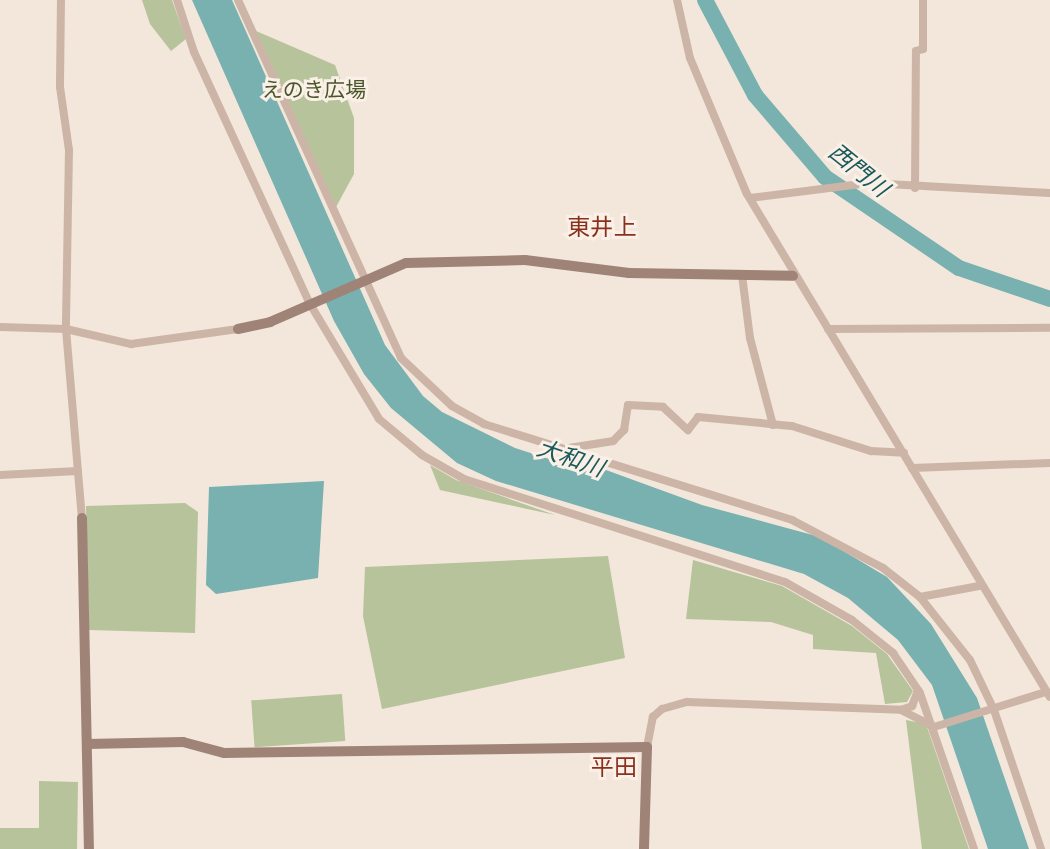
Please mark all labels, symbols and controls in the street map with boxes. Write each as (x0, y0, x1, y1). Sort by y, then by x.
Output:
park label: えのき広場 (262, 77, 366, 103)
water label: 西門川 (823, 139, 893, 203)
district label: 東井上 (568, 214, 636, 242)
water label: 大和川 (533, 435, 607, 483)
district label: 平田 (591, 754, 637, 782)

